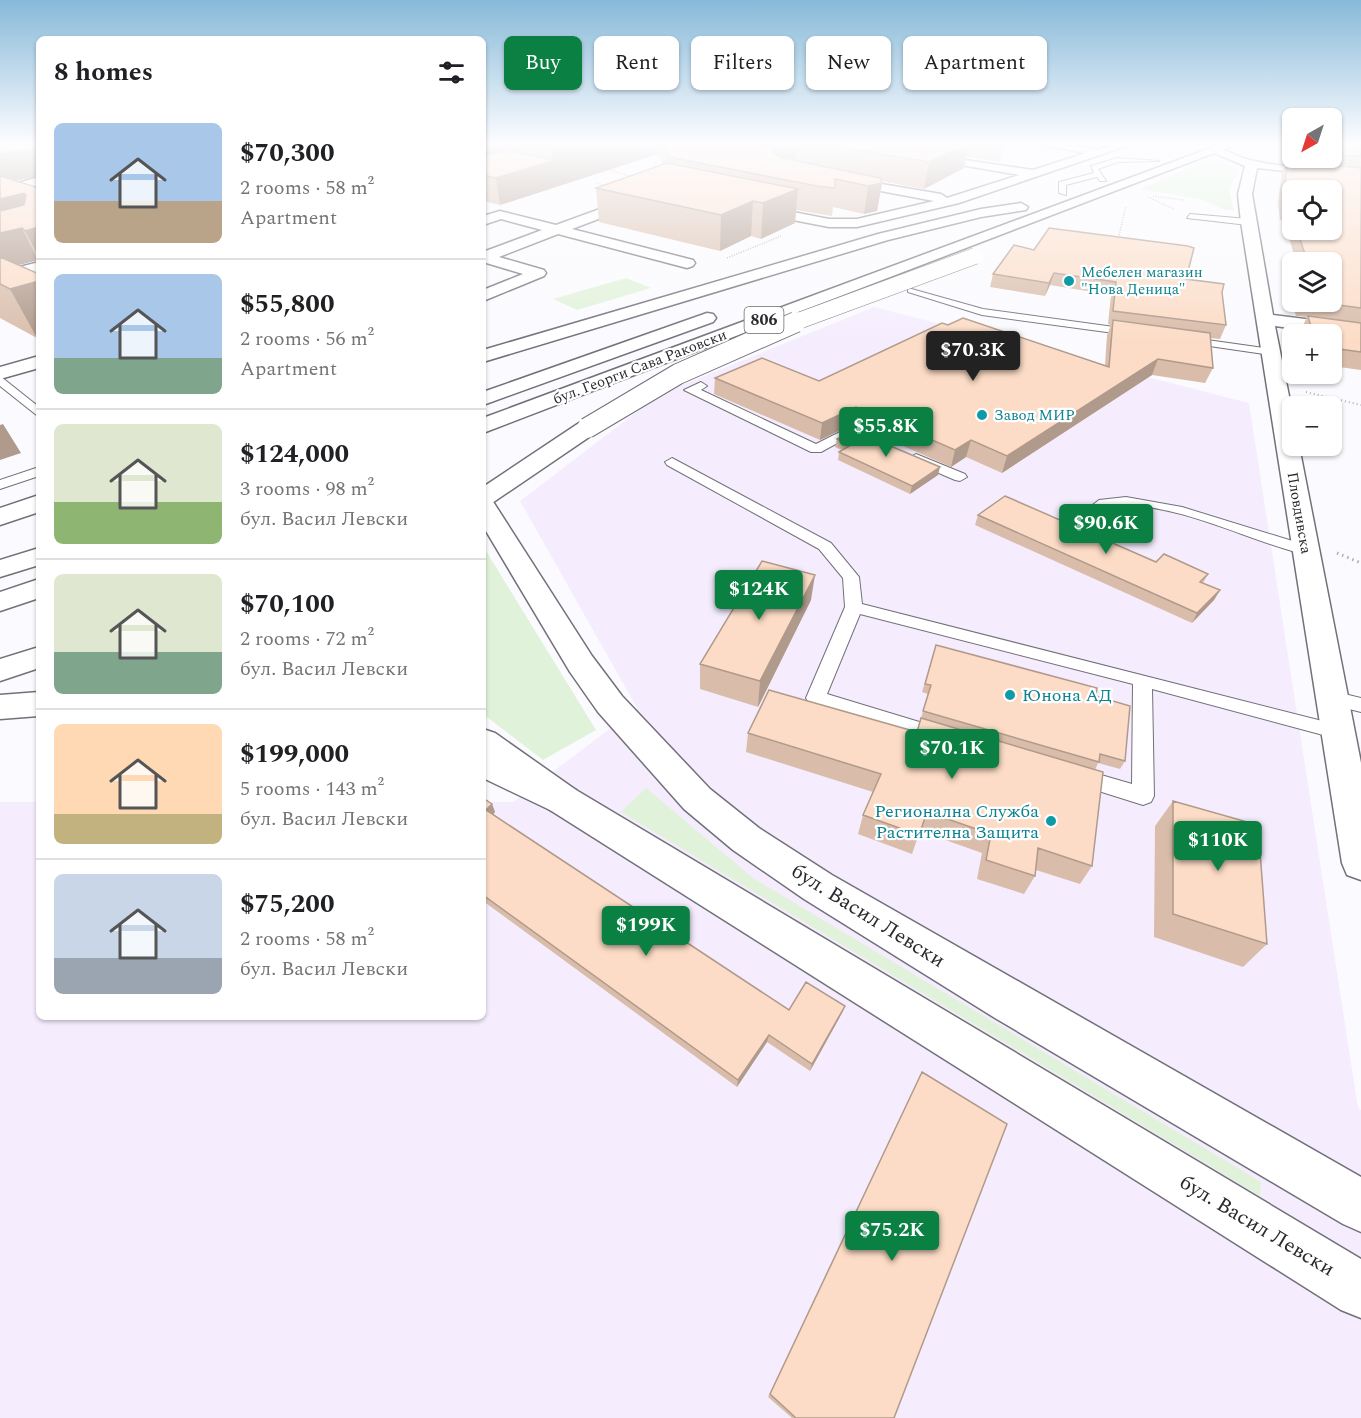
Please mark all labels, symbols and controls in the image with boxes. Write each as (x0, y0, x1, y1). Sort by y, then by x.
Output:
chip: Buy (504, 36, 582, 90)
chip: Rent (594, 36, 679, 90)
chip: Filters (691, 36, 794, 90)
chip: New (806, 36, 891, 90)
chip: Apartment (903, 36, 1047, 90)
text: 8 homes (54, 52, 153, 92)
icon: filters (435, 56, 468, 89)
north arrow (1282, 108, 1342, 168)
map controls (1282, 108, 1342, 456)
text: $70,300 (240, 133, 334, 173)
icon: home (102, 147, 174, 219)
text: 2 rooms · 58 m² (240, 173, 374, 203)
button: locate (1282, 180, 1342, 240)
text: Apartment (240, 203, 337, 233)
button: layers (1282, 252, 1342, 312)
place label: Мебелен магазин "Нова Деница" (1081, 261, 1203, 301)
marker: Мебелен магазин "Нова Деница" (1062, 274, 1076, 288)
text: $55,800 (240, 284, 334, 324)
icon: home (102, 298, 174, 370)
road number: 806 (744, 307, 783, 333)
street label: бул. Георги Сава Раковски (550, 323, 730, 411)
text: 2 rooms · 56 m² (240, 324, 374, 354)
button: + (1282, 324, 1342, 384)
pin: $70.3K (924, 331, 1022, 382)
text: $70.3K (940, 335, 1006, 365)
text: Apartment (240, 354, 337, 384)
button: − (1282, 396, 1342, 456)
place label: Завод МИР (994, 404, 1075, 427)
pin: $55.8K (837, 407, 935, 458)
marker: Завод МИР (975, 408, 989, 422)
text: $55.8K (853, 411, 919, 441)
text: $124,000 (240, 434, 349, 474)
icon: home (102, 448, 174, 520)
street label: Пловдивска (1281, 470, 1318, 556)
text: 3 rooms · 98 m² (240, 474, 374, 504)
text: бул. Васил Левски (240, 504, 408, 534)
pin: $90.6K (1057, 504, 1155, 555)
text: $90.6K (1073, 508, 1139, 538)
pin: $124K (717, 570, 801, 621)
text: $124K (729, 574, 789, 604)
text: $70,100 (240, 584, 334, 624)
icon: home (102, 598, 174, 670)
text: 2 rooms · 72 m² (240, 624, 374, 654)
text: бул. Васил Левски (240, 654, 408, 684)
place label: Юнона АД (1022, 682, 1112, 709)
marker: Юнона АД (1003, 688, 1017, 702)
pin: $70.1K (903, 729, 1001, 780)
text: $70.1K (919, 733, 985, 763)
text: $199,000 (240, 734, 349, 774)
icon: home (102, 748, 174, 820)
text: 5 rooms · 143 m² (240, 774, 384, 804)
place label: Регионална Служба Растителна Защита (874, 798, 1039, 846)
text: бул. Васил Левски (240, 804, 408, 834)
marker: Регионална Служба Растителна Защита (1044, 814, 1058, 828)
pin: $110K (1176, 821, 1260, 872)
text: $110K (1188, 825, 1248, 855)
street label: бул. Васил Левски (785, 856, 951, 976)
text: $75,200 (240, 884, 334, 924)
icon: home (102, 898, 174, 970)
pin: $199K (604, 906, 688, 957)
text: $199K (616, 910, 676, 940)
text: 2 rooms · 58 m² (240, 924, 374, 954)
text: бул. Васил Левски (240, 954, 408, 984)
street label: бул. Васил Левски (1173, 1167, 1341, 1285)
pin: $75.2K (843, 1211, 941, 1262)
text: $75.2K (859, 1215, 925, 1245)

